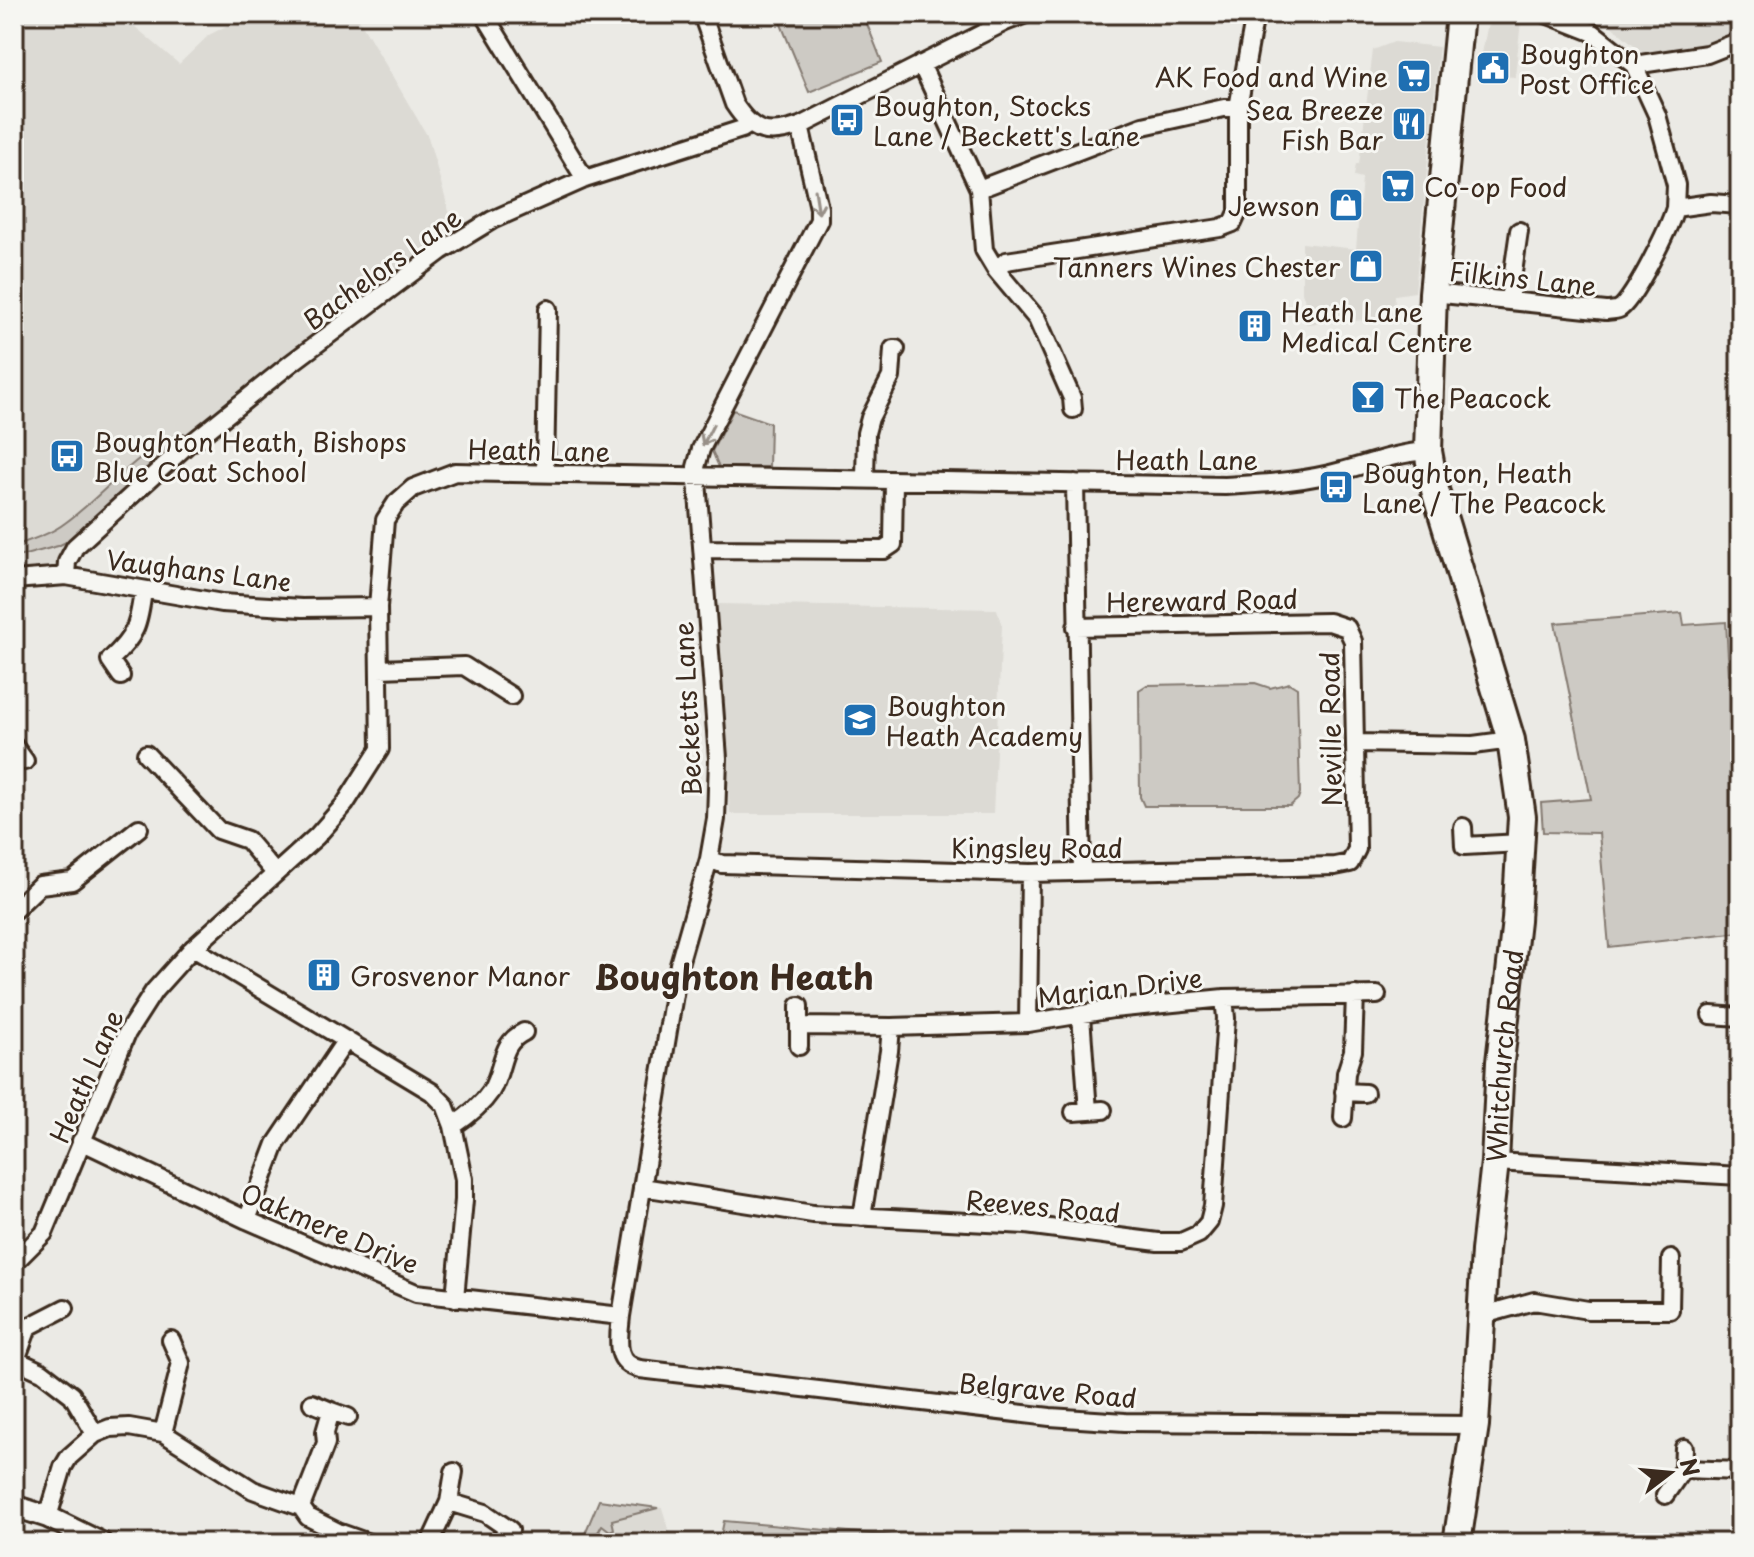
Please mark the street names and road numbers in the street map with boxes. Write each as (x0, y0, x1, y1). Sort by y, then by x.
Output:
street label: Bachelors Lane (295, 197, 469, 339)
street label: Filkins Lane (1447, 251, 1599, 305)
street label: Heath Lane (467, 429, 611, 471)
street label: Heath Lane (1116, 440, 1258, 479)
street label: Vaughans Lane (104, 539, 294, 601)
street label: Hereward Road (1106, 579, 1298, 621)
street label: Becketts Lane (663, 620, 711, 798)
street label: Neville Road (1309, 651, 1351, 807)
street label: Kingsley Road (951, 828, 1123, 867)
street label: Whitchurch Road (1476, 947, 1532, 1163)
street label: Marian Drive (1035, 958, 1205, 1016)
street label: Heath Lane (39, 1003, 133, 1149)
street label: Oakmere Drive (235, 1173, 425, 1283)
street label: Reeves Road (964, 1180, 1122, 1232)
street label: Belgrave Road (958, 1363, 1138, 1417)

